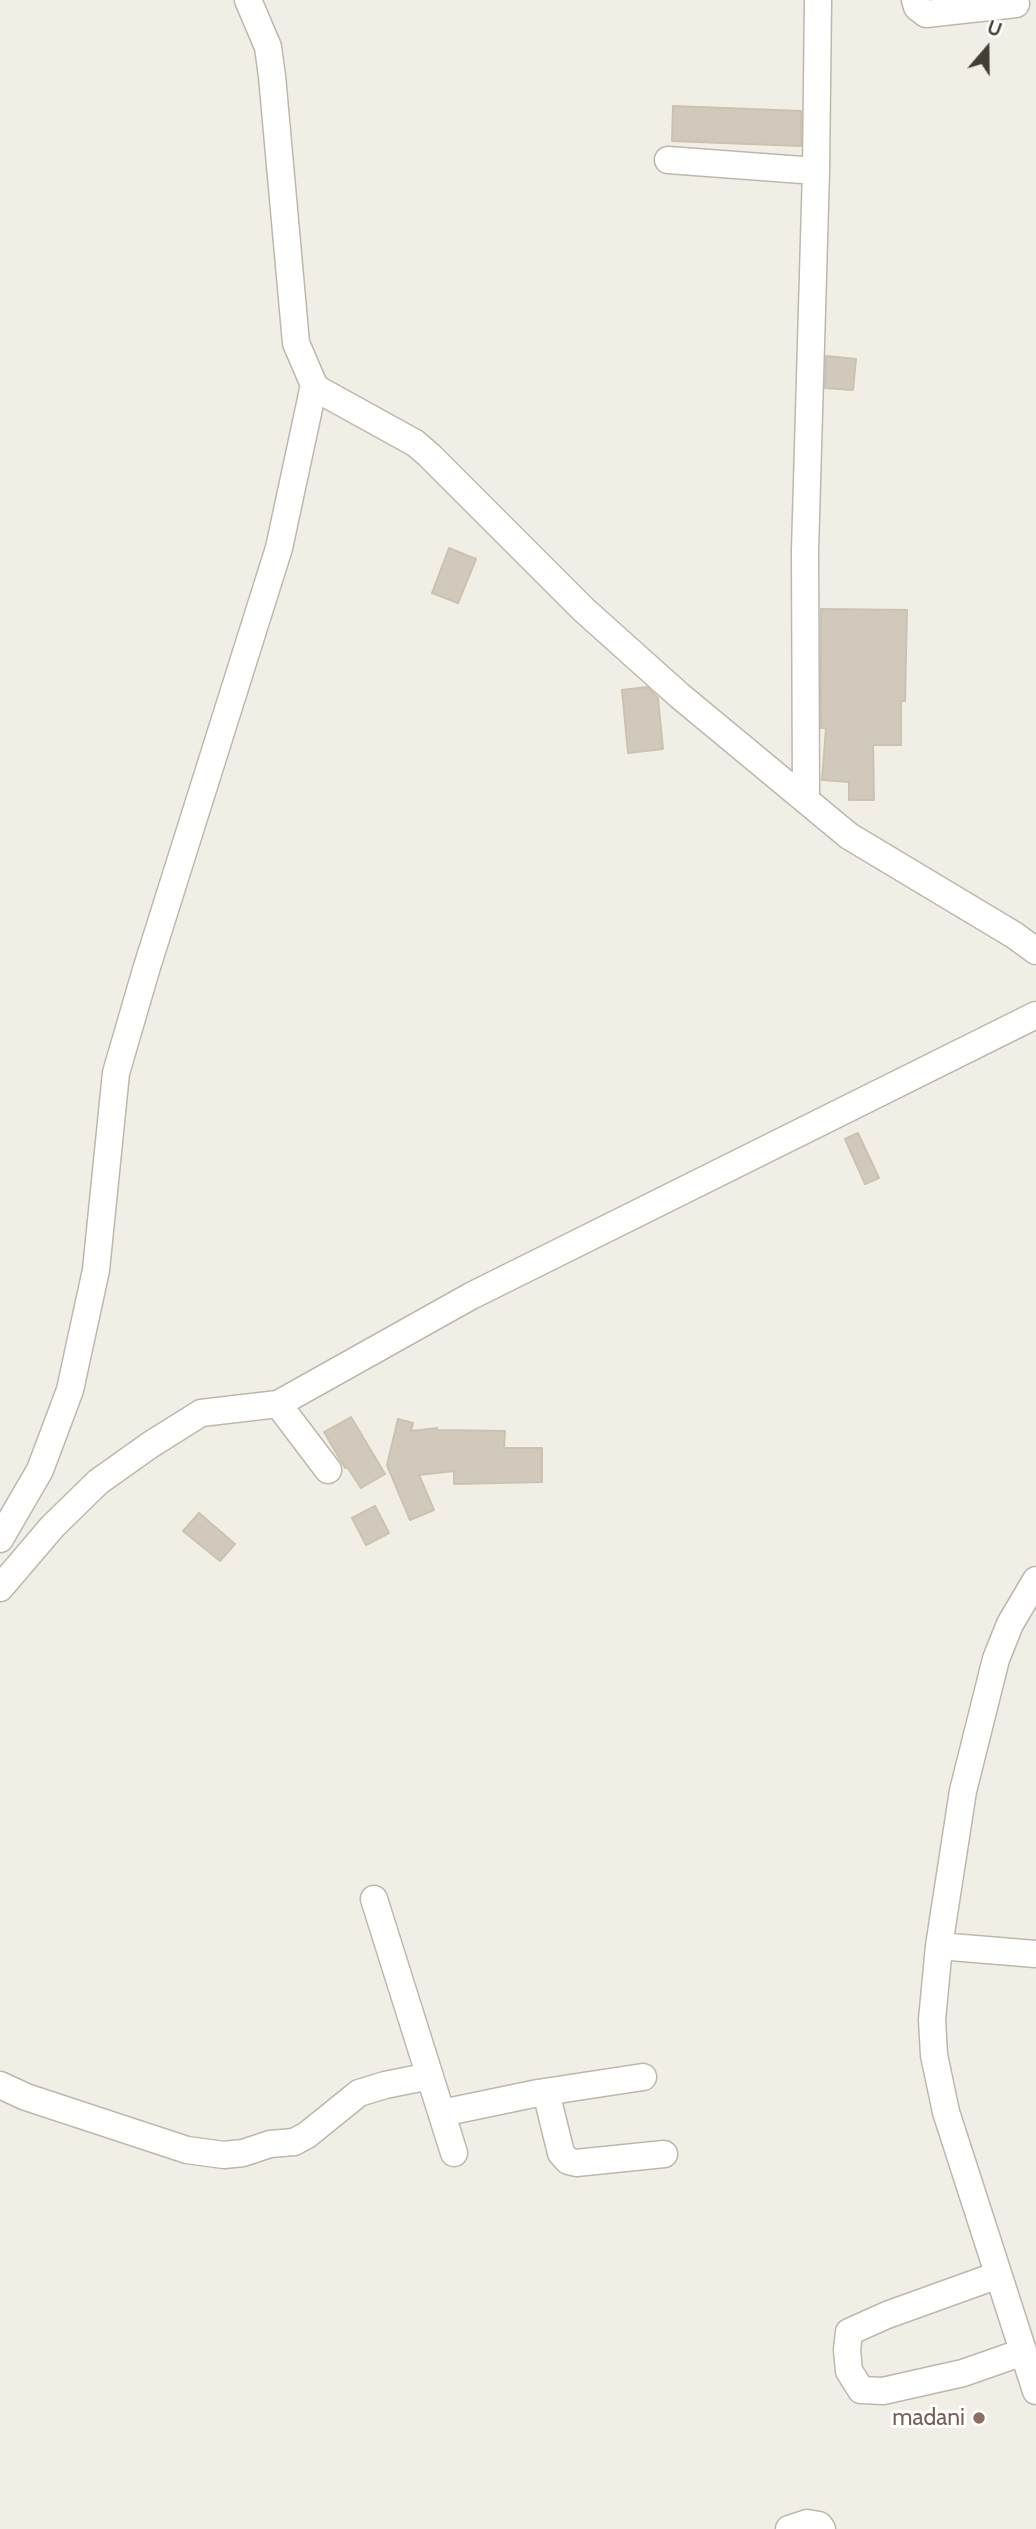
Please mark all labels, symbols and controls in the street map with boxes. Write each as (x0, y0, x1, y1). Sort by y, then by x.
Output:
north arrow (952, 14, 1022, 84)
text: U (984, 16, 1005, 42)
place label: madani (892, 2404, 965, 2432)
marker: madani (971, 2410, 987, 2426)

